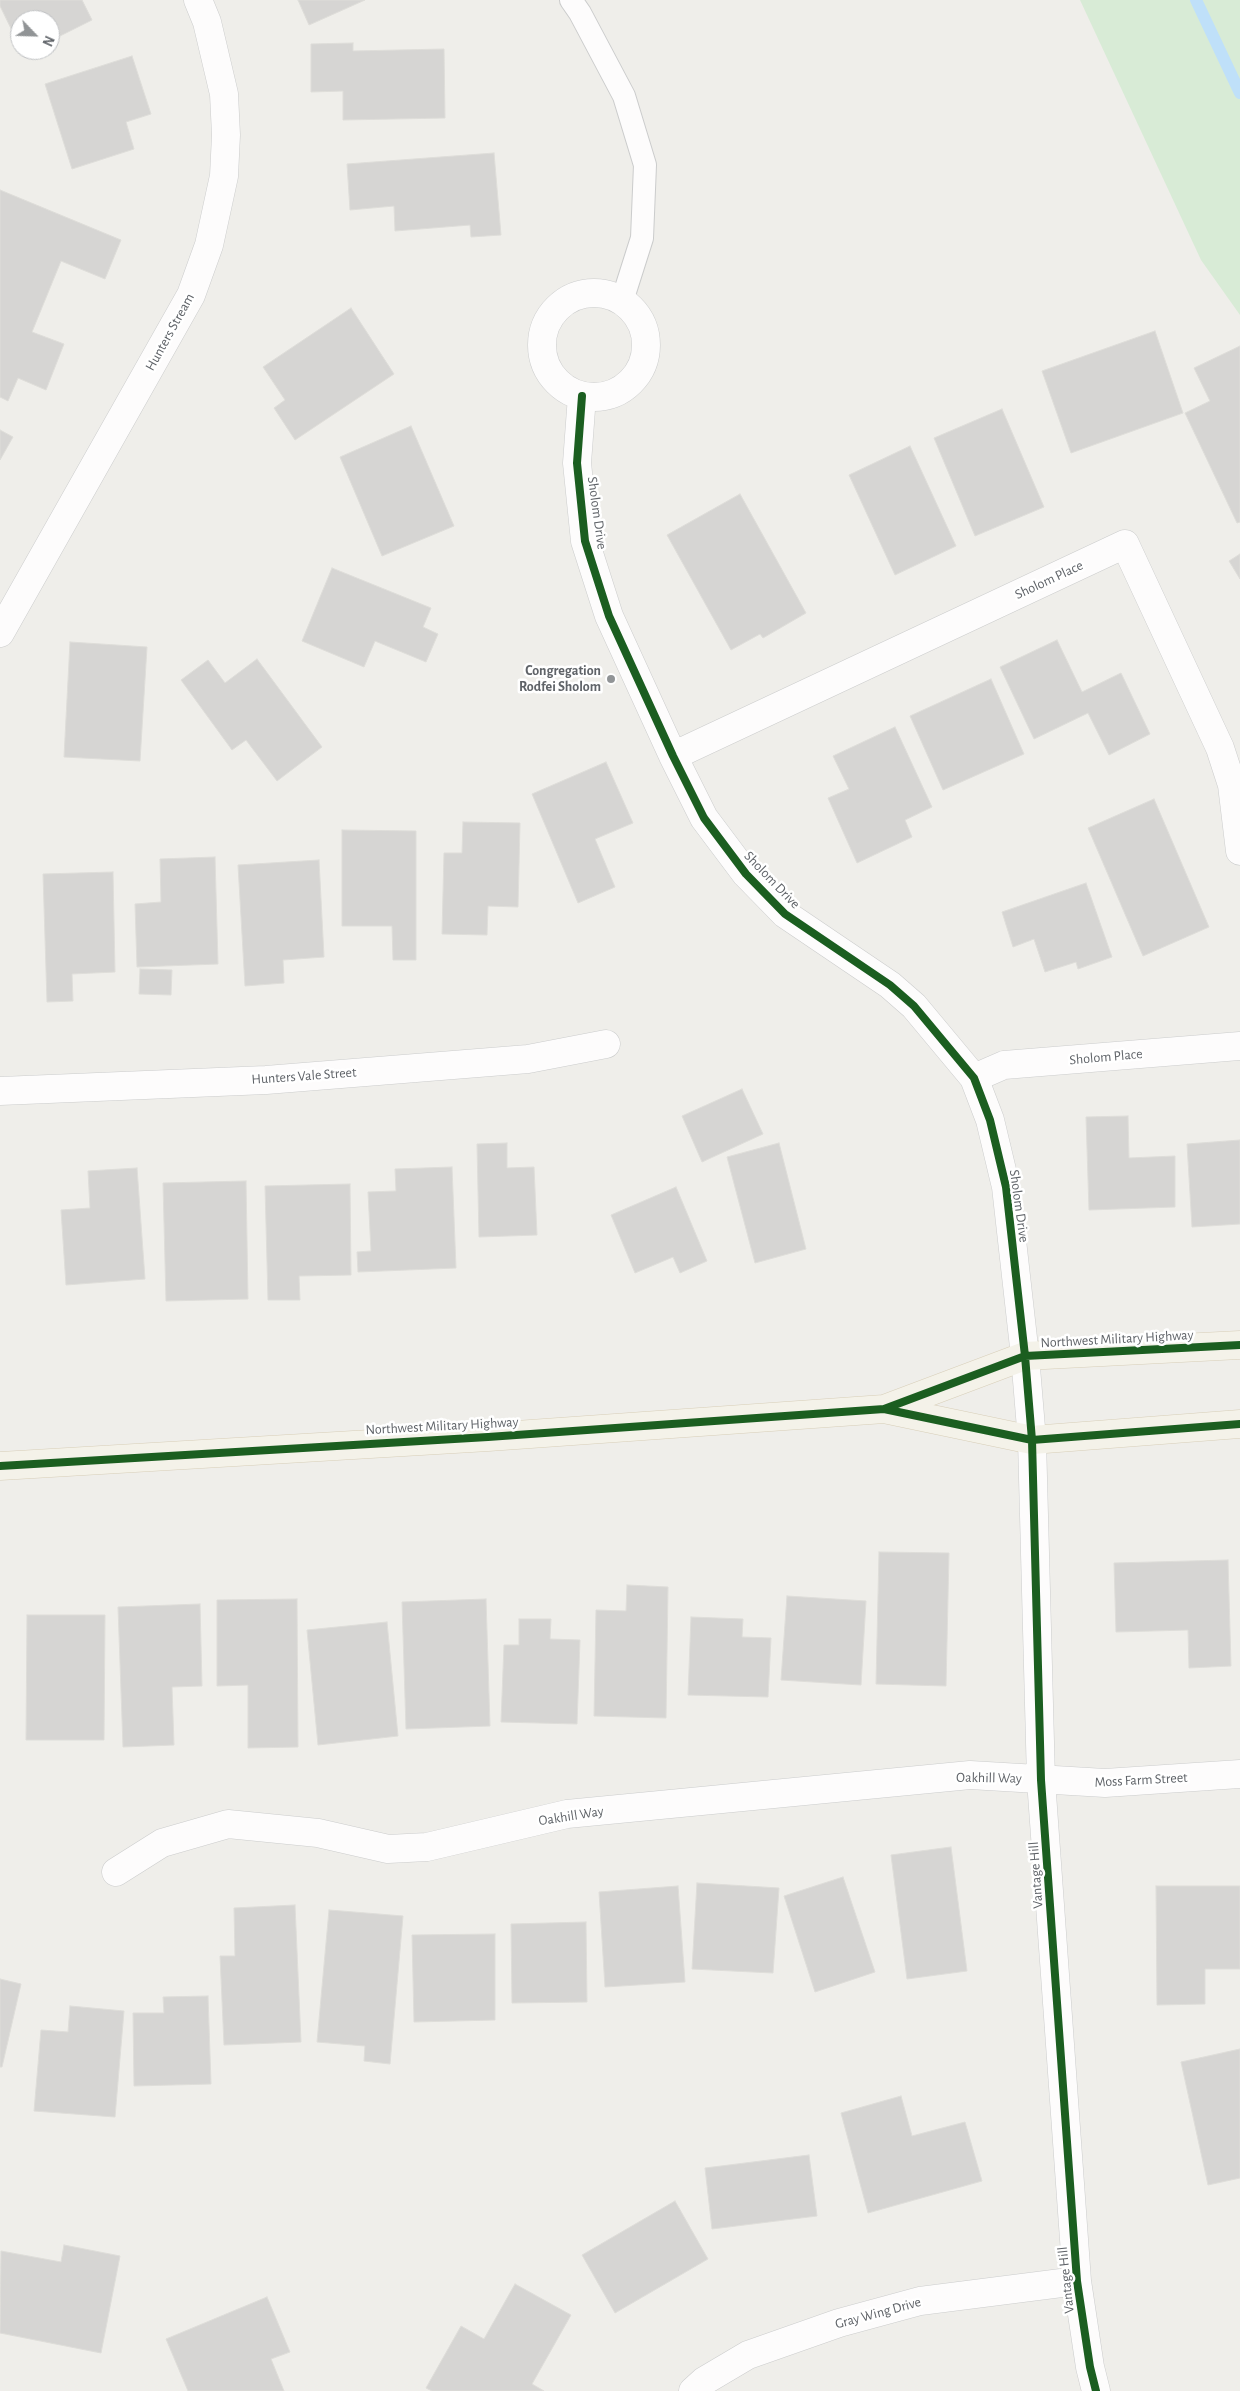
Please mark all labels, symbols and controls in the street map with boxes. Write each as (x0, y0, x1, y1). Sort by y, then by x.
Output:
north arrow (10, 10, 60, 60)
text: N (39, 33, 56, 48)
street label: Hunters Stream (142, 290, 198, 374)
street label: Sholom Drive (584, 475, 610, 551)
street label: Sholom Place (1012, 557, 1086, 603)
place label: Congregation Rodfei Sholom (519, 663, 601, 696)
marker: Congregation Rodfei Sholom (605, 673, 617, 685)
street label: Sholom Drive (740, 848, 804, 912)
street label: Sholom Place (1069, 1045, 1143, 1069)
street label: Hunters Vale Street (251, 1064, 357, 1088)
street label: Sholom Drive (1006, 1168, 1032, 1244)
street label: Northwest Military Highway (1040, 1327, 1194, 1351)
street label: Northwest Military Highway (365, 1414, 519, 1438)
street label: Oakhill Way (956, 1769, 1022, 1787)
street label: Moss Farm Street (1094, 1769, 1188, 1791)
street label: Oakhill Way (537, 1803, 605, 1829)
street label: Vantage Hill (1025, 1841, 1047, 1909)
street label: Vantage Hill (1054, 2246, 1078, 2314)
street label: Gray Wing Drive (833, 2293, 923, 2333)

